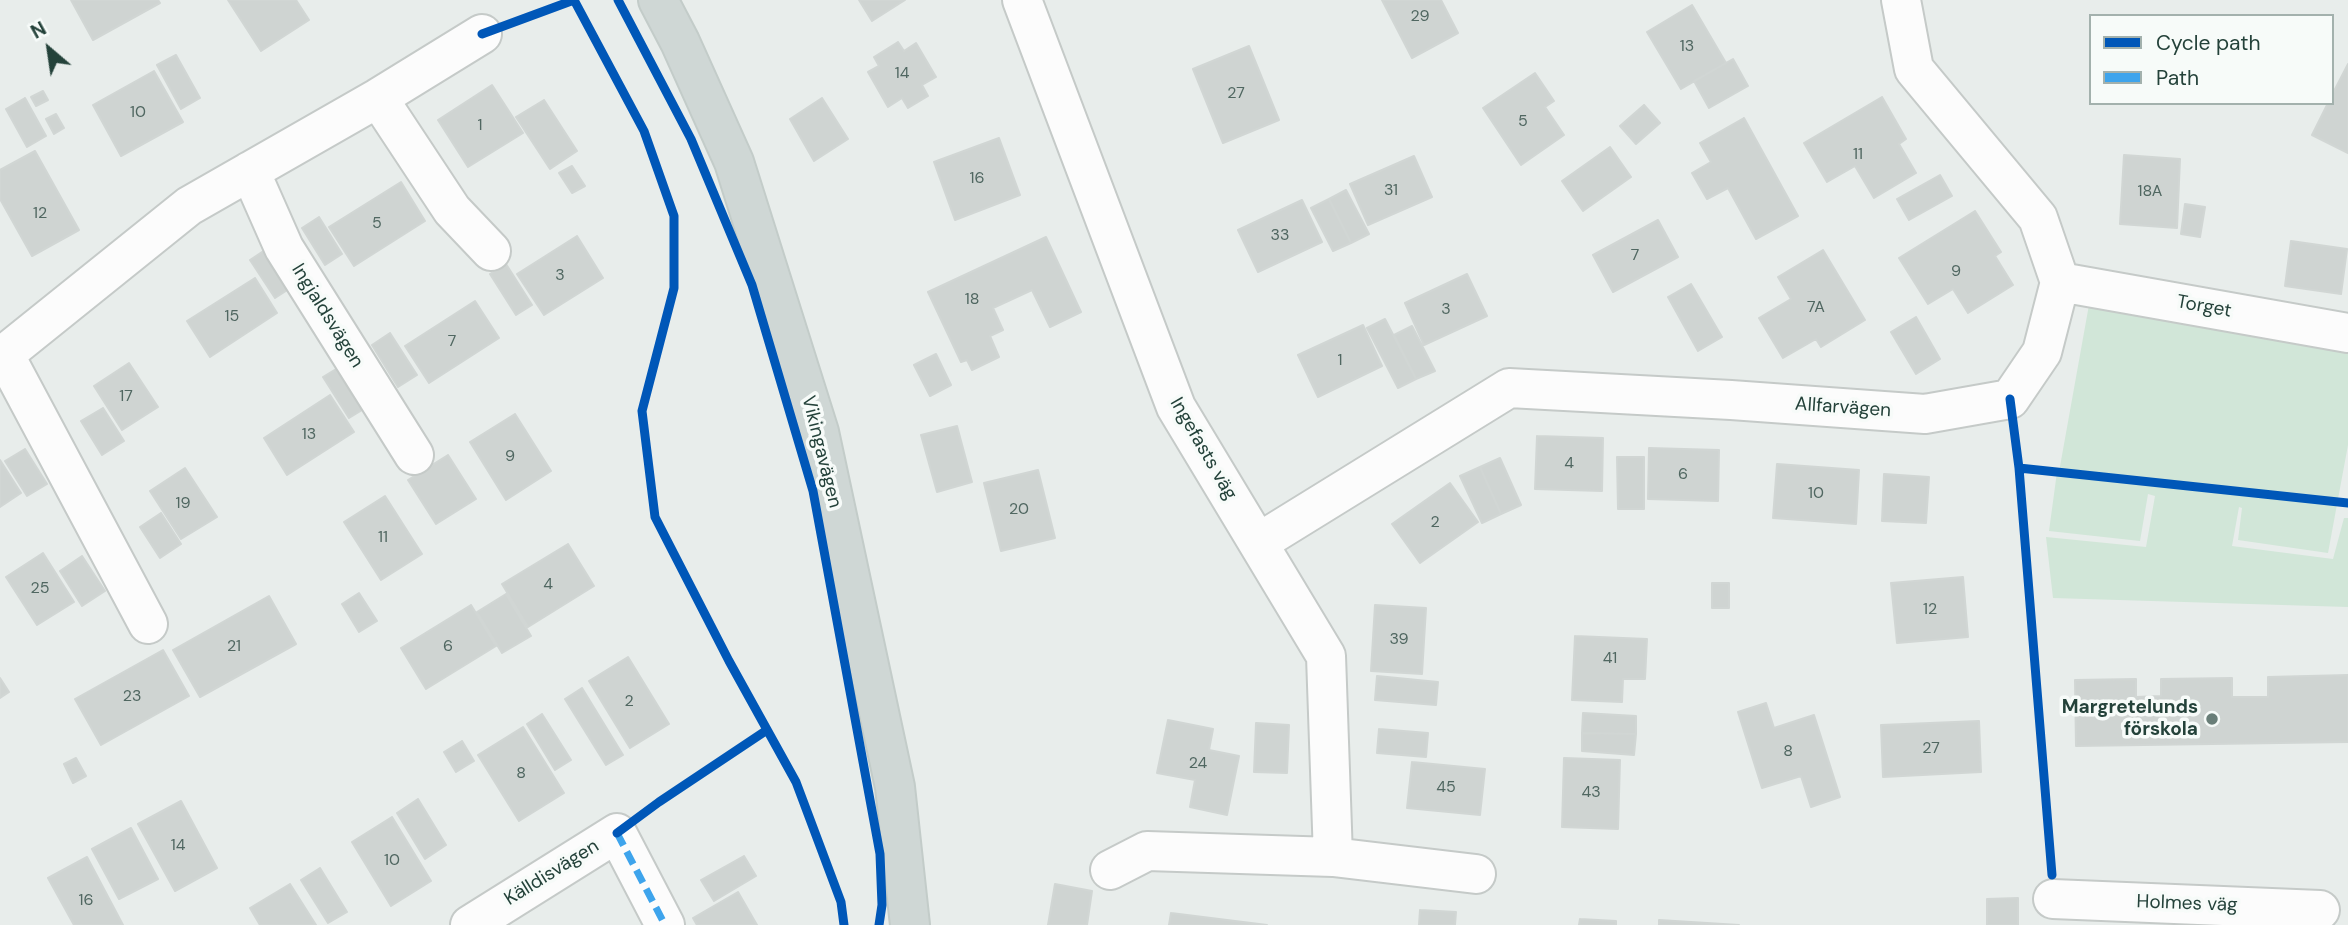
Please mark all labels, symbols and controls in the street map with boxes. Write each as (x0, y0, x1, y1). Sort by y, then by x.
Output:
house number: 29 (1410, 7, 1430, 27)
north arrow (14, 14, 84, 84)
legend (2089, 14, 2334, 105)
text: N (26, 16, 51, 44)
text: Cycle path (2156, 29, 2261, 57)
house number: 13 (1680, 37, 1694, 57)
house number: 14 (895, 64, 909, 84)
text: Path (2156, 64, 2199, 92)
house number: 27 (1227, 84, 1245, 104)
house number: 10 (130, 103, 146, 123)
house number: 5 (1518, 112, 1528, 132)
house number: 1 (478, 116, 482, 136)
house number: 11 (1853, 145, 1863, 165)
house number: 16 (969, 169, 985, 189)
house number: 31 (1384, 181, 1398, 201)
house number: 18A (2138, 182, 2162, 202)
house number: 12 (33, 204, 47, 224)
house number: 5 (372, 214, 382, 234)
house number: 33 (1271, 226, 1289, 246)
house number: 7 (1631, 246, 1639, 266)
street label: Ingjaldsvägen (286, 260, 368, 372)
house number: 9 (1951, 262, 1961, 282)
house number: 3 (555, 266, 565, 286)
house number: 18 (965, 290, 979, 310)
street label: Torget (2175, 291, 2233, 323)
house number: 7A (1807, 298, 1825, 318)
house number: 3 (1441, 300, 1451, 320)
house number: 15 (225, 307, 239, 327)
house number: 7 (448, 332, 456, 352)
house number: 1 (1338, 351, 1342, 371)
house number: 17 (119, 387, 133, 407)
street label: Allfarvägen (1794, 393, 1892, 423)
street label: Vikingavägen (796, 394, 846, 510)
street label: Ingefasts väg (1165, 394, 1241, 504)
house number: 13 (302, 425, 316, 445)
house number: 9 (505, 447, 515, 467)
house number: 4 (1564, 454, 1574, 474)
house number: 6 (1678, 465, 1688, 485)
house number: 10 (1808, 484, 1824, 504)
house number: 19 (175, 494, 191, 514)
house number: 20 (1009, 500, 1029, 520)
house number: 2 (1430, 513, 1440, 533)
house number: 11 (378, 528, 388, 548)
house number: 4 (543, 575, 553, 595)
house number: 25 (31, 579, 49, 599)
house number: 12 (1923, 600, 1937, 620)
house number: 39 (1389, 630, 1409, 650)
house number: 21 (227, 637, 241, 657)
house number: 6 (443, 637, 453, 657)
house number: 41 (1603, 649, 1617, 669)
house number: 23 (123, 687, 141, 707)
house number: 2 (624, 692, 634, 712)
place label: Margretelunds förskola (2062, 697, 2198, 741)
marker: Margretelunds förskola (2204, 711, 2220, 727)
house number: 27 (1922, 739, 1940, 759)
house number: 8 (1783, 742, 1793, 762)
house number: 24 (1189, 754, 1207, 774)
house number: 8 (516, 764, 526, 784)
house number: 45 (1436, 778, 1456, 798)
house number: 43 (1581, 783, 1601, 803)
street label: Källdisvägen (501, 835, 603, 911)
house number: 14 (171, 836, 185, 856)
house number: 10 (384, 851, 400, 871)
house number: 16 (78, 891, 94, 911)
street label: Holmes väg (2136, 891, 2238, 917)

